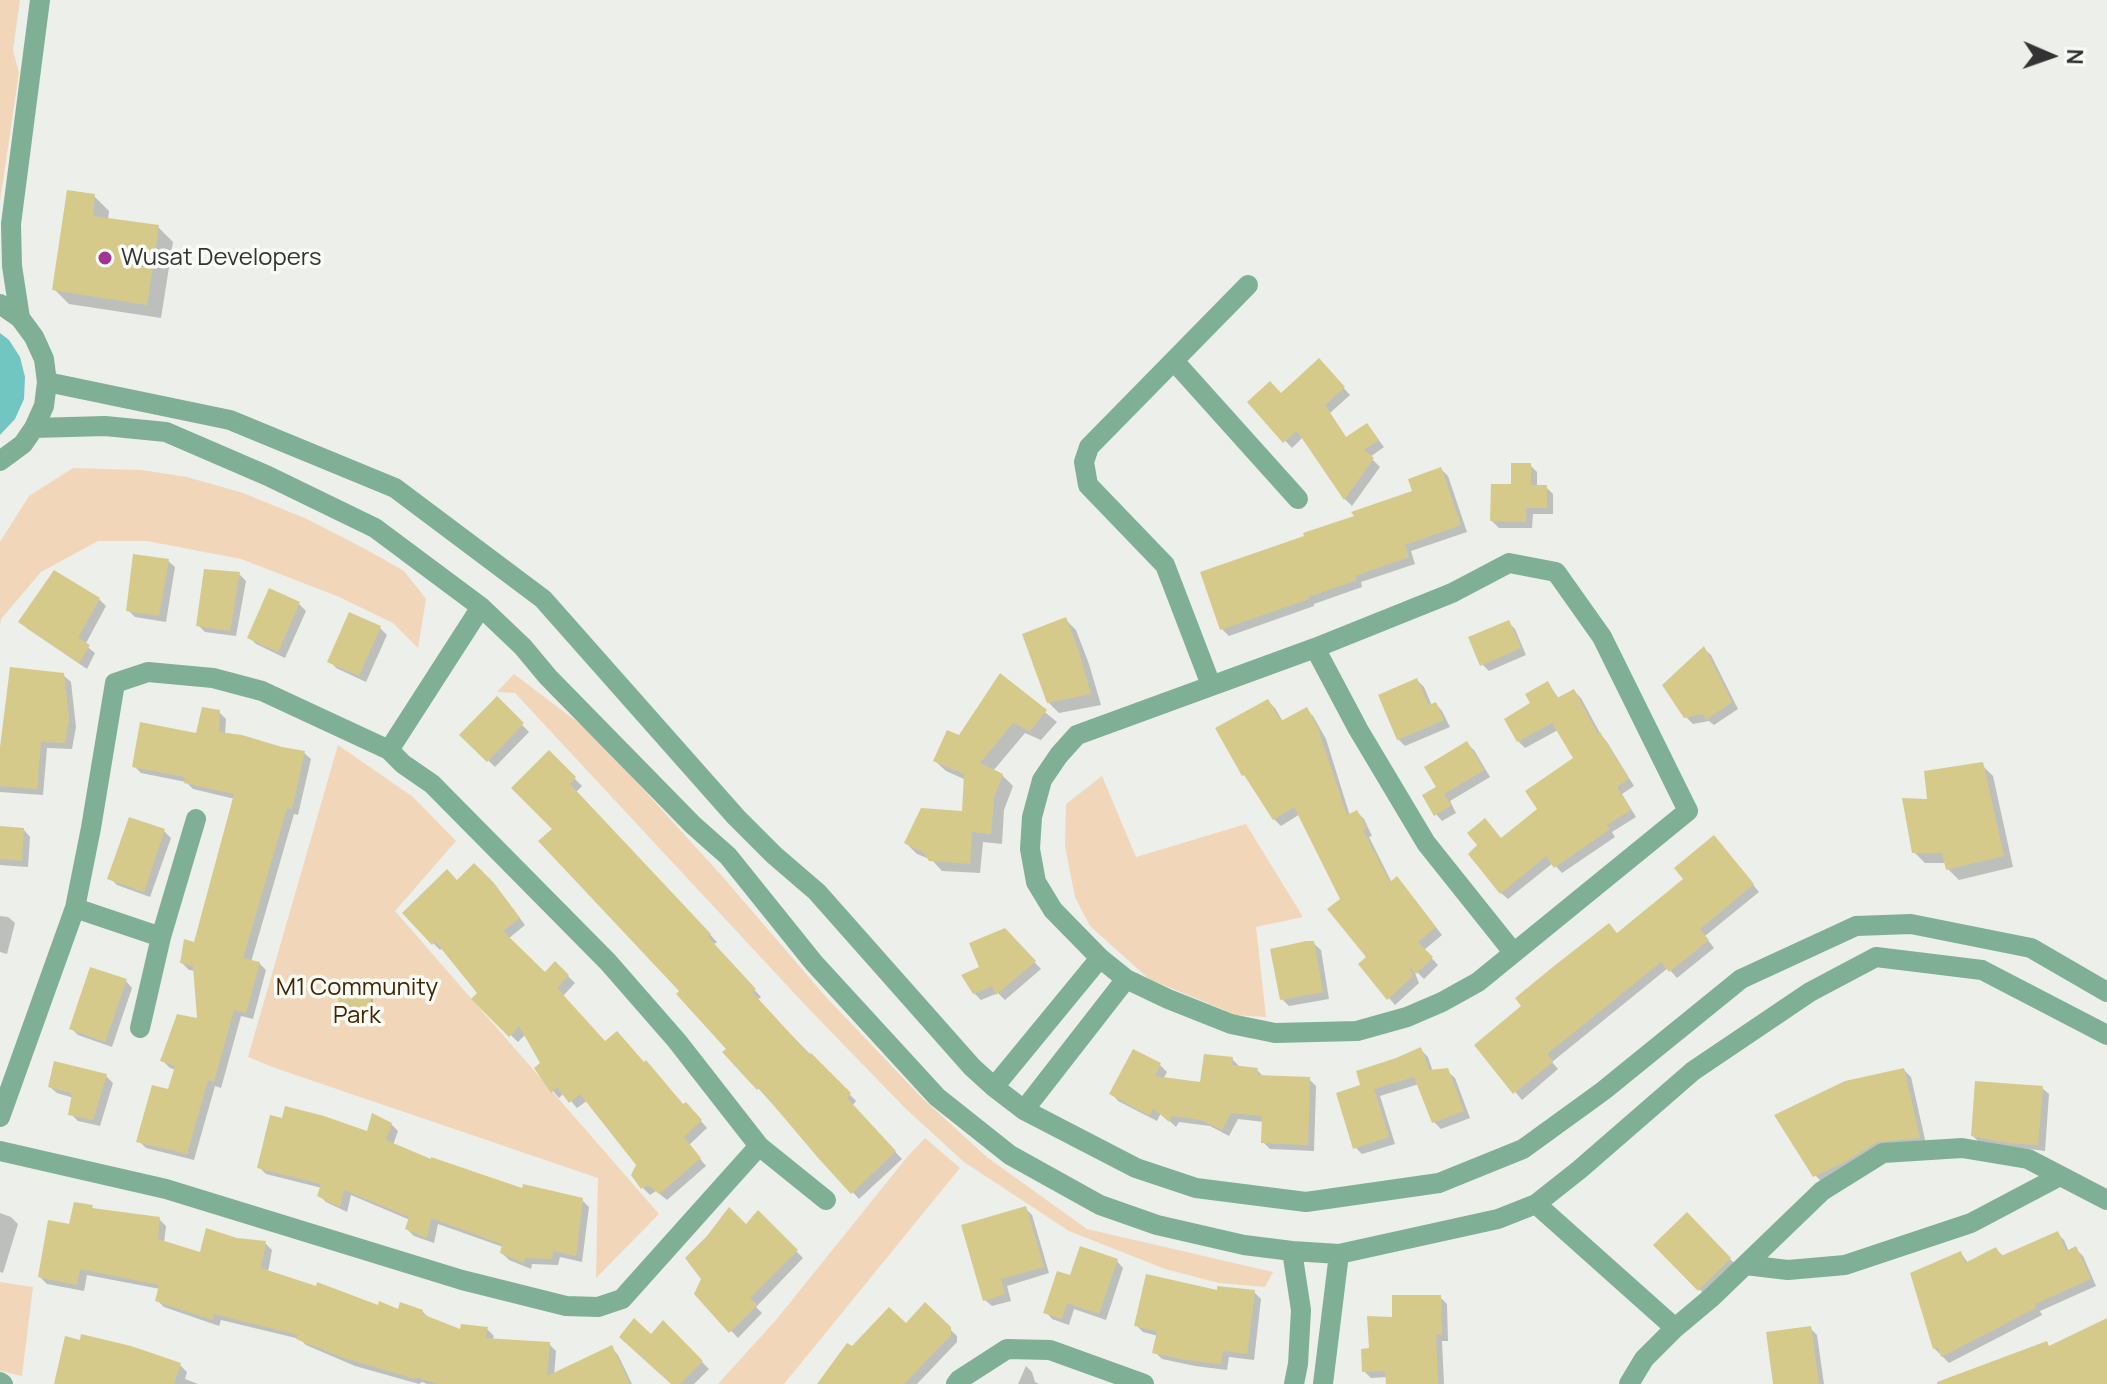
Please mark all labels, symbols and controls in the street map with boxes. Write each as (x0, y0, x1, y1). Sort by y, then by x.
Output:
north arrow (2011, 16, 2091, 96)
text: N (2060, 48, 2090, 65)
place label: Wusat Developers (121, 244, 322, 272)
marker: Wusat Developers (96, 249, 114, 267)
park label: M1 Community Park (276, 974, 438, 1030)

